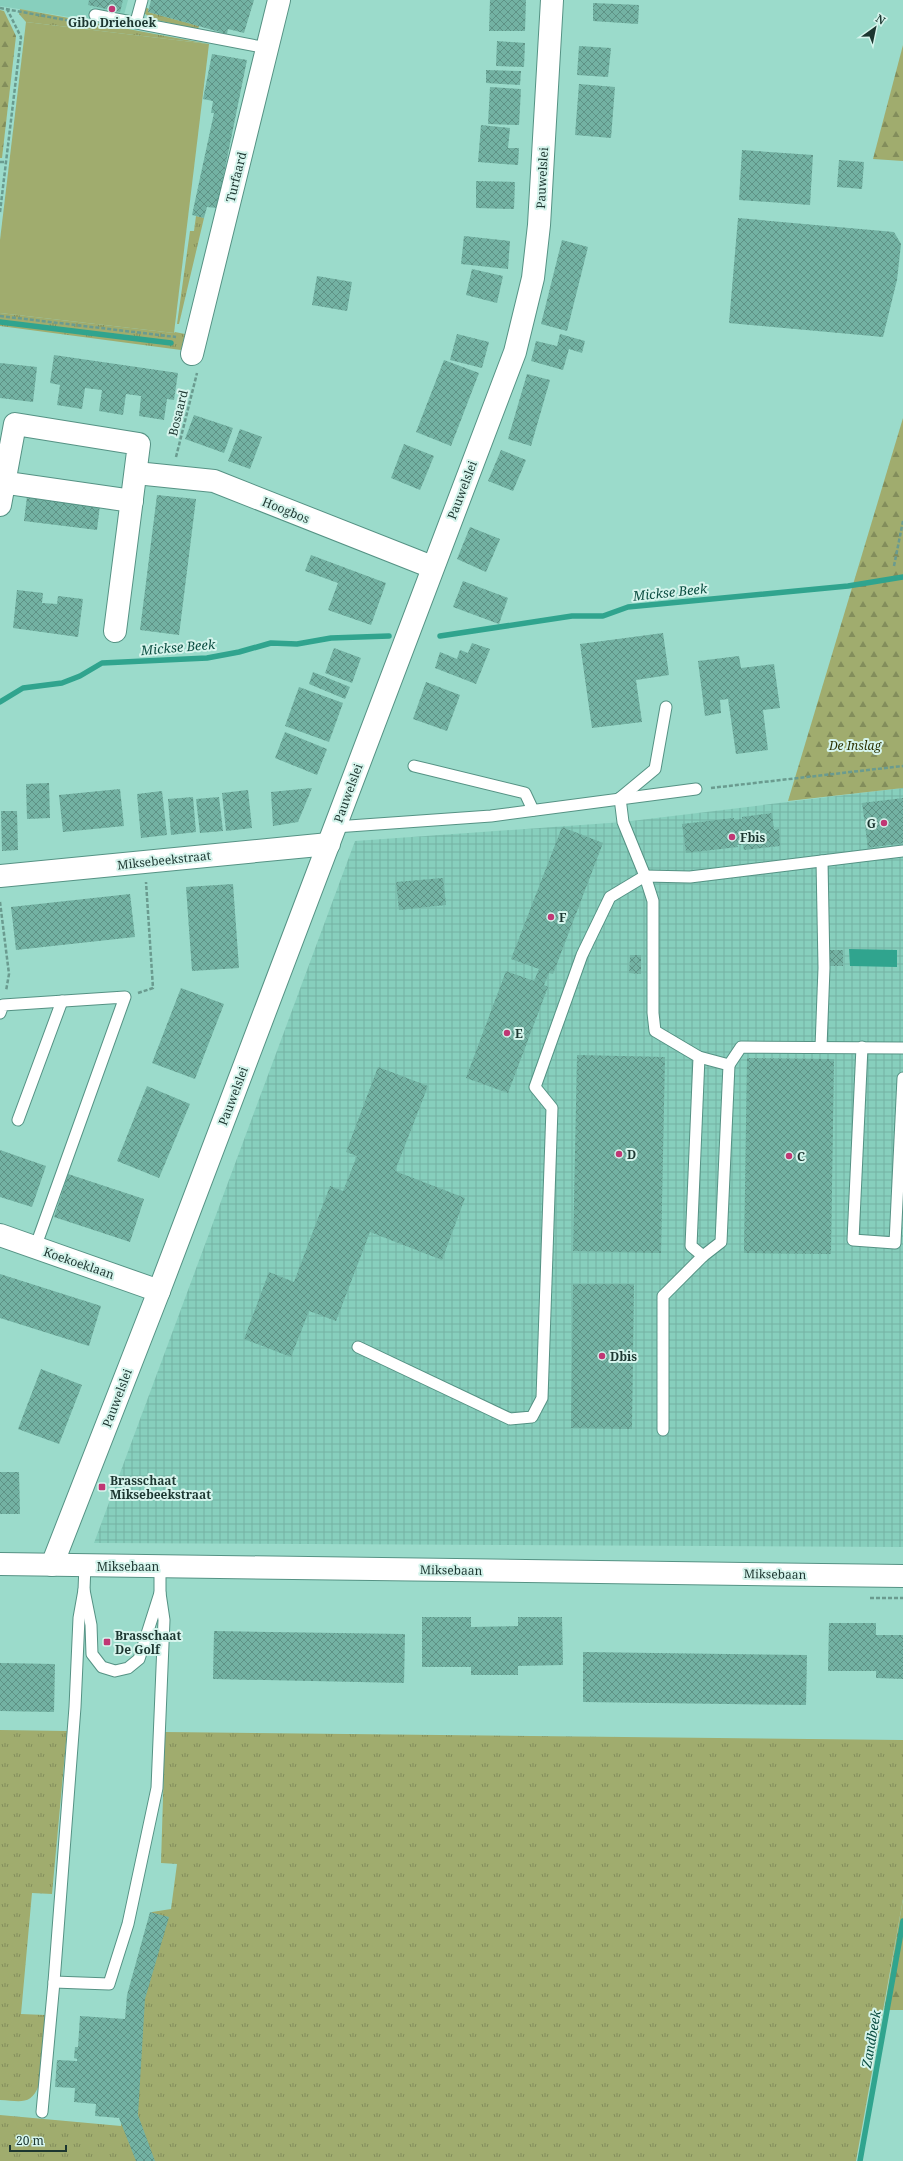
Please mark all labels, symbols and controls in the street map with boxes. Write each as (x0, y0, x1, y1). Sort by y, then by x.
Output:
marker: Gibo Driehoek (107, 4, 117, 14)
north arrow (855, 8, 895, 48)
text: N (873, 11, 889, 28)
place label: Gibo Driehoek (68, 14, 156, 31)
street label: Pauwelslei (532, 147, 552, 209)
street label: Turfaard (222, 149, 251, 204)
street label: Bosaard (164, 388, 192, 438)
street label: Pauwelslei (443, 458, 481, 522)
street label: Hoogbos (260, 493, 312, 527)
water label: Mickse Beek (631, 579, 709, 605)
water label: Mickse Beek (139, 635, 216, 659)
park label: De Inslag (828, 737, 882, 754)
street label: Pauwelslei (329, 761, 367, 825)
place label: G (867, 815, 876, 832)
marker: G (879, 818, 889, 828)
place label: Fbis (740, 829, 765, 846)
marker: Fbis (727, 832, 737, 842)
street label: Miksebeekstraat (116, 847, 212, 873)
place label: F (559, 909, 567, 926)
marker: F (546, 912, 556, 922)
place label: E (515, 1025, 523, 1042)
marker: E (502, 1028, 512, 1038)
street label: Pauwelslei (214, 1064, 252, 1128)
place label: D (627, 1146, 636, 1163)
place label: C (797, 1148, 805, 1165)
marker: D (614, 1149, 624, 1159)
marker: C (784, 1151, 794, 1161)
street label: Koekoeklaan (41, 1243, 117, 1283)
place label: Dbis (610, 1348, 637, 1365)
marker: Dbis (597, 1351, 607, 1361)
street label: Pauwelslei (98, 1366, 136, 1430)
place label: Brasschaat Miksebeekstraat (110, 1472, 211, 1503)
marker: Brasschaat Miksebeekstraat (97, 1482, 107, 1492)
street label: Miksebaan (97, 1558, 160, 1575)
street label: Miksebaan (420, 1561, 483, 1579)
street label: Miksebaan (744, 1565, 807, 1583)
place label: Brasschaat De Golf (115, 1627, 182, 1658)
marker: Brasschaat De Golf (102, 1637, 112, 1647)
water label: Zandbeek (857, 2008, 885, 2070)
scale bar (10, 2127, 66, 2153)
text: 20 m (16, 2132, 44, 2149)

